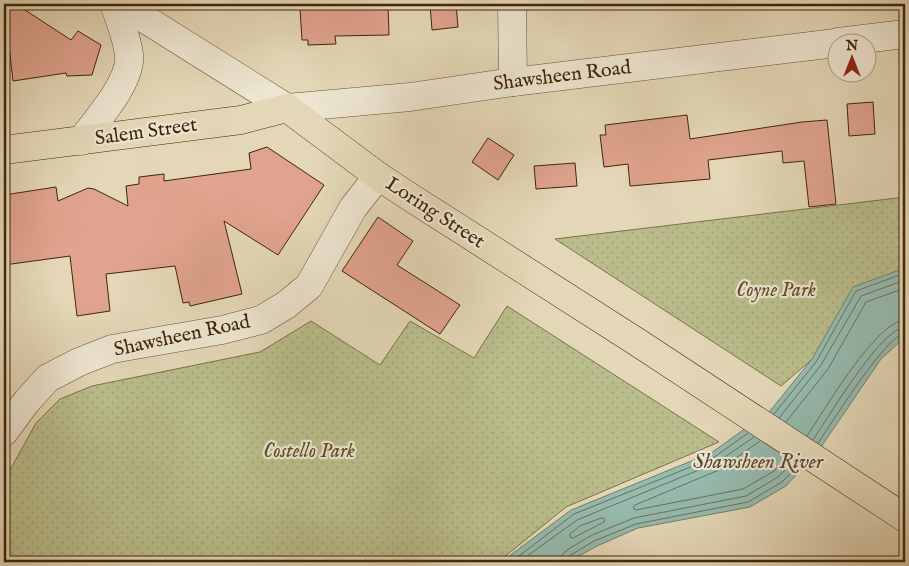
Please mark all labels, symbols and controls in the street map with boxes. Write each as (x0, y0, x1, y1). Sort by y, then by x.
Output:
north arrow (826, 32, 876, 82)
text: N (845, 37, 858, 55)
street label: Shawsheen Road (492, 55, 633, 97)
street label: Salem Street (93, 112, 199, 152)
street label: Loring Street (381, 172, 489, 254)
park label: Coyne Park (736, 278, 816, 303)
street label: Shawsheen Road (112, 309, 253, 363)
park label: Costello Park (263, 439, 355, 464)
water label: Shawsheen River (693, 449, 824, 476)

